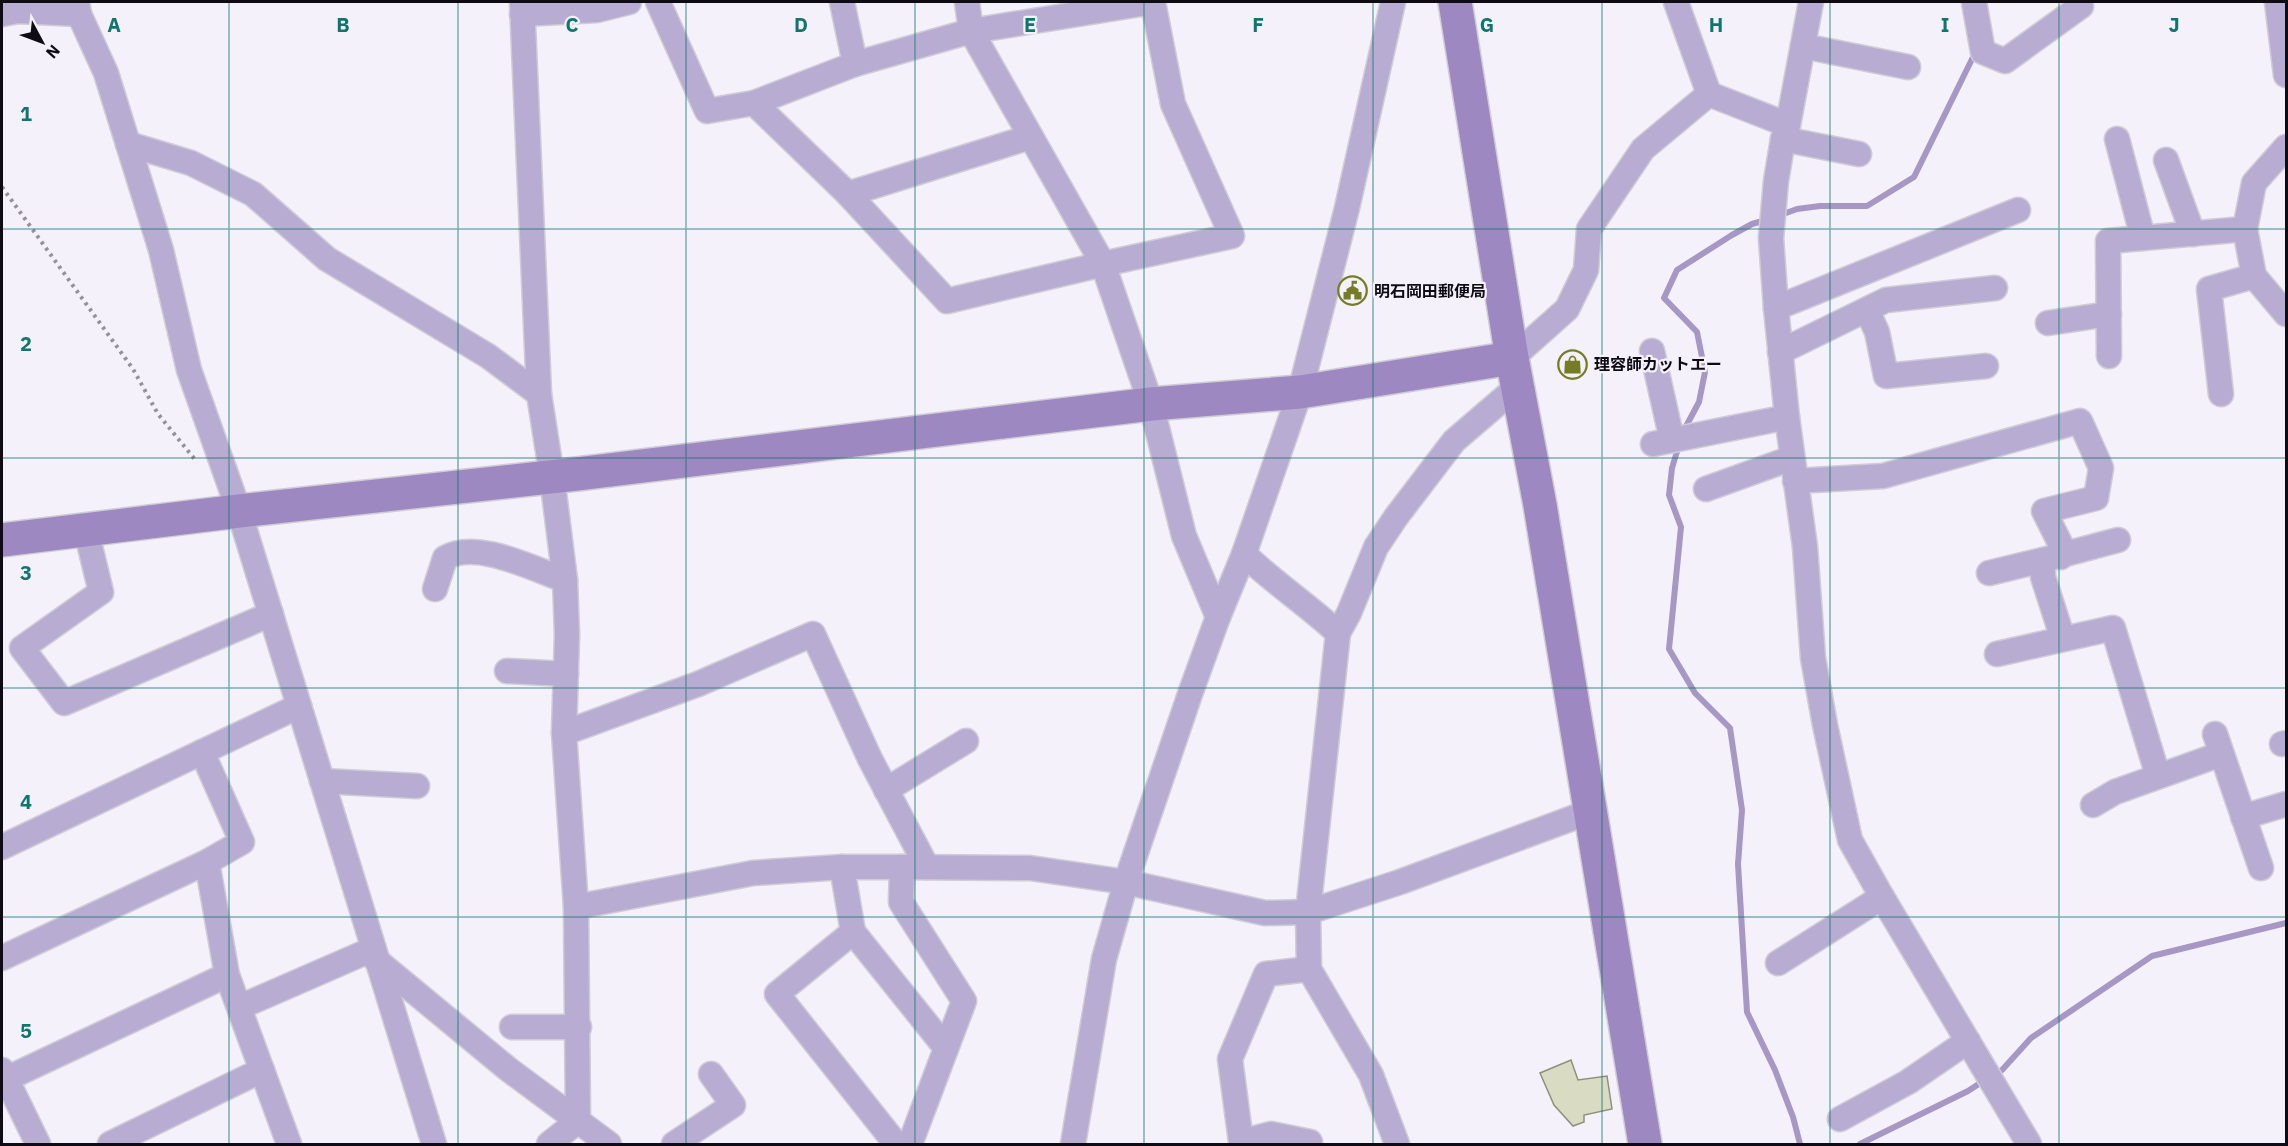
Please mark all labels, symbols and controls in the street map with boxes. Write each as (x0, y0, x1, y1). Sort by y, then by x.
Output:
text: A (107, 11, 121, 38)
text: B (336, 11, 350, 38)
text: C (565, 11, 579, 38)
text: D (794, 11, 808, 38)
text: E (1024, 11, 1036, 38)
text: F (1252, 11, 1264, 38)
text: G (1480, 11, 1494, 38)
text: H (1709, 11, 1723, 38)
text: I (1941, 11, 1949, 38)
text: J (2168, 11, 2180, 38)
north arrow (12, 12, 72, 72)
text: N (42, 41, 65, 63)
text: 1 (20, 100, 32, 127)
public building icon: 明石岡田郵便局 (1337, 275, 1369, 307)
place label: 明石岡田郵便局 (1374, 281, 1486, 301)
text: 2 (20, 330, 32, 357)
shop icon: 理容師カットエー (1557, 348, 1589, 380)
place label: 理容師カットエー (1594, 354, 1722, 374)
text: 3 (20, 559, 32, 586)
text: 4 (20, 788, 32, 815)
text: 5 (20, 1017, 32, 1044)

